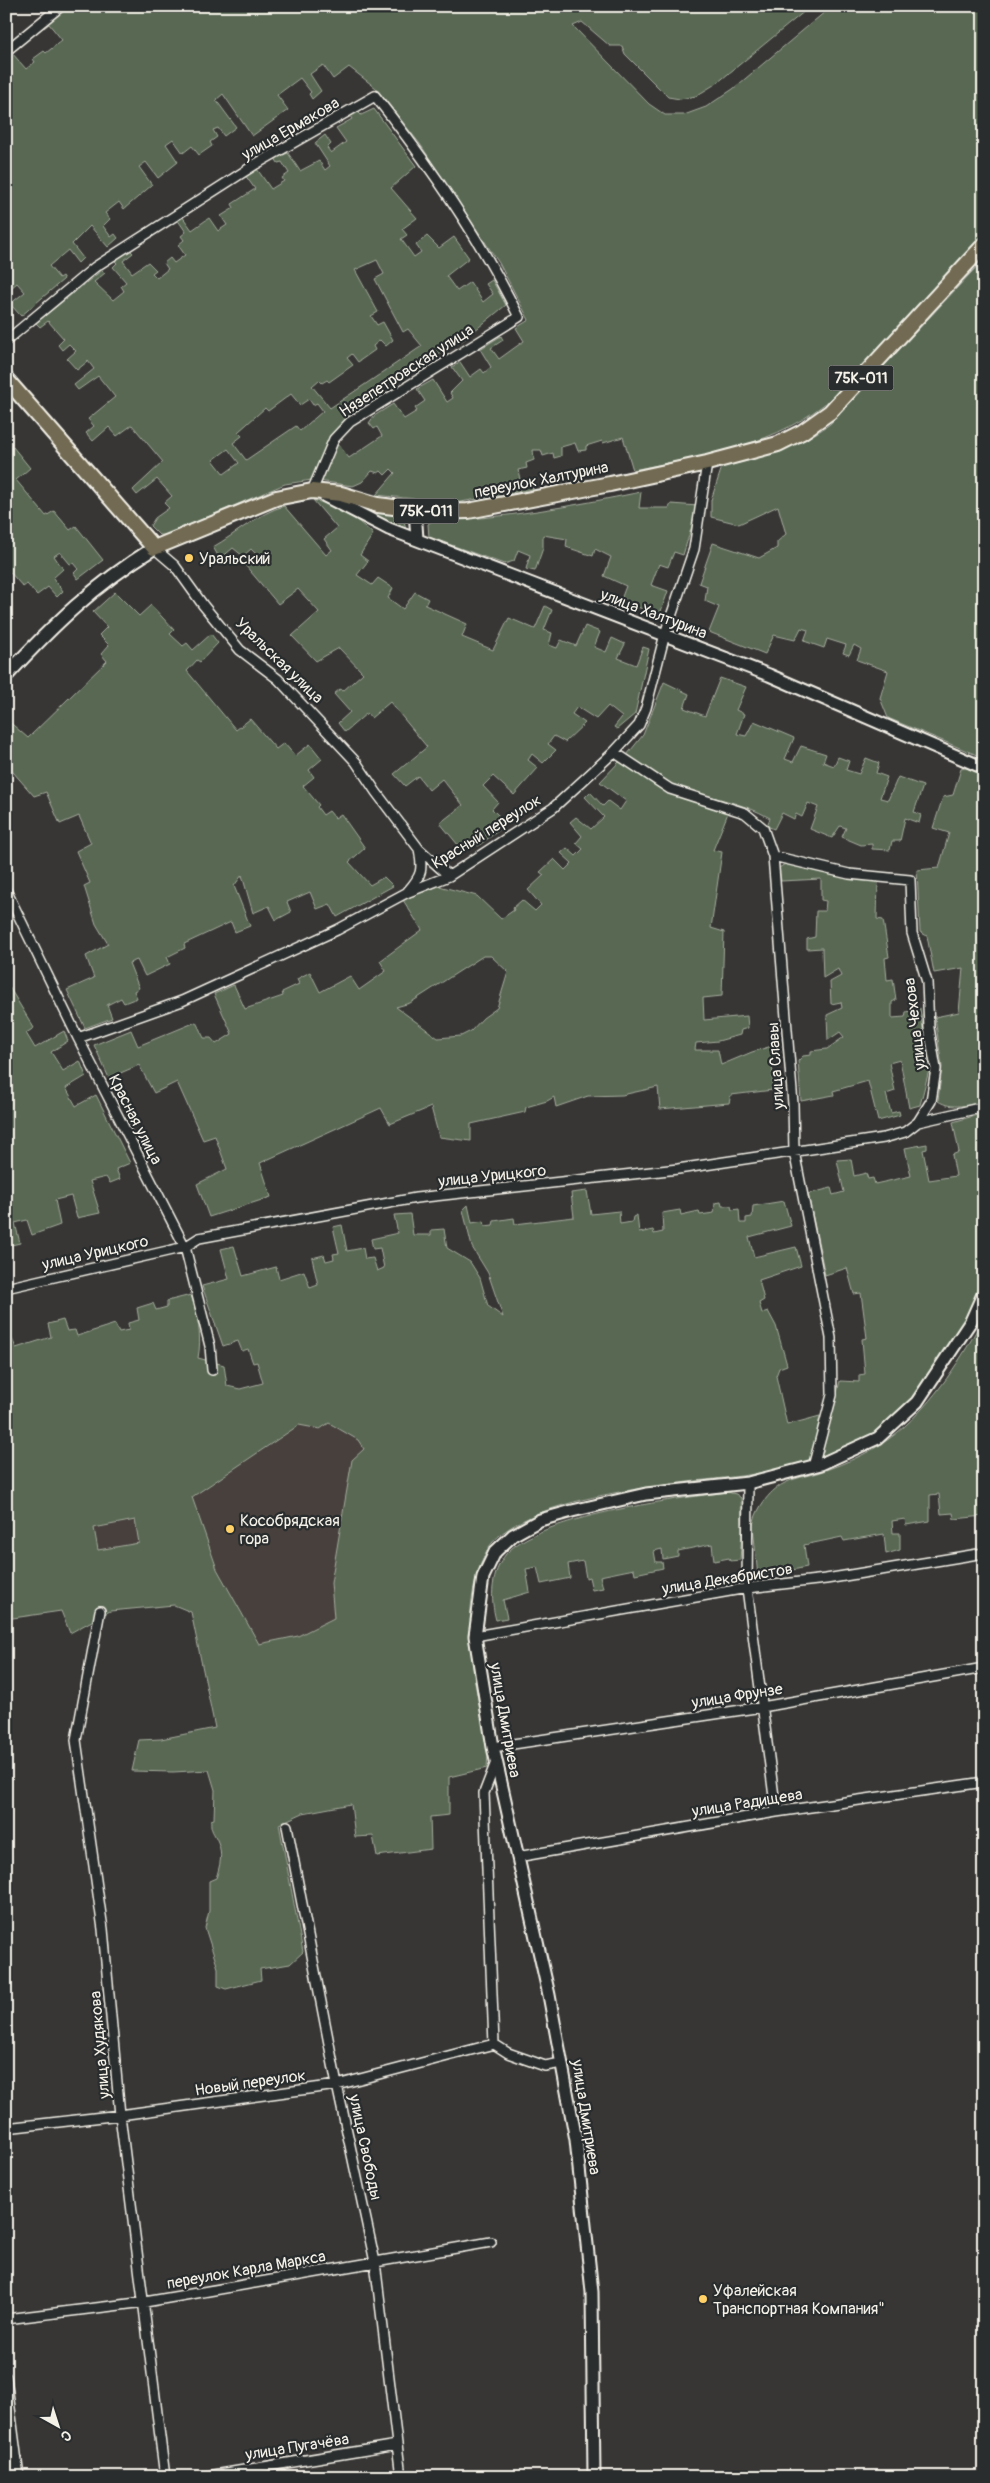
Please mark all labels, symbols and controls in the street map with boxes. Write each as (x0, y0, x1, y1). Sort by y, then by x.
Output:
street label: улица Ермакова (237, 93, 343, 165)
street label: Нязепетровская улица (336, 320, 477, 422)
road number: 75К-011 (828, 366, 894, 390)
street label: переулок Халтурина (472, 457, 610, 503)
road number: 75К-011 (394, 498, 458, 524)
place label: Уральский (199, 549, 271, 569)
marker: Уральский (183, 552, 195, 564)
street label: улица Халтурина (597, 584, 710, 643)
street label: Уральская улица (231, 614, 328, 708)
street label: Красный переулок (428, 790, 545, 874)
street label: улица Чехова (899, 977, 931, 1072)
street label: улица Славы (763, 1022, 789, 1111)
street label: Красная улица (104, 1071, 166, 1168)
street label: улица Урицкого (436, 1160, 548, 1192)
street label: улица Урицкого (39, 1231, 151, 1275)
place label: Кособрядская гора (240, 1511, 340, 1549)
marker: Кособрядская гора (224, 1523, 236, 1535)
street label: улица Декабристов (659, 1559, 794, 1599)
street label: улица Дмитриева (485, 1660, 525, 1779)
street label: улица Фрунзе (689, 1679, 784, 1713)
street label: улица Радищева (690, 1784, 804, 1822)
street label: улица Худякова (85, 1990, 115, 2101)
street label: улица Дмитриева (567, 2057, 605, 2176)
street label: Новый переулок (193, 2065, 307, 2101)
street label: улица Свободы (344, 2092, 386, 2202)
street label: переулок Карла Маркса (165, 2246, 327, 2294)
place label: Уфалейская Транспортная Компания" (713, 2281, 885, 2319)
marker: Уфалейская Транспортная Компания" (697, 2293, 709, 2305)
north arrow (32, 2400, 82, 2450)
text: С (57, 2426, 75, 2445)
street label: улица Пугачёва (243, 2429, 350, 2465)

